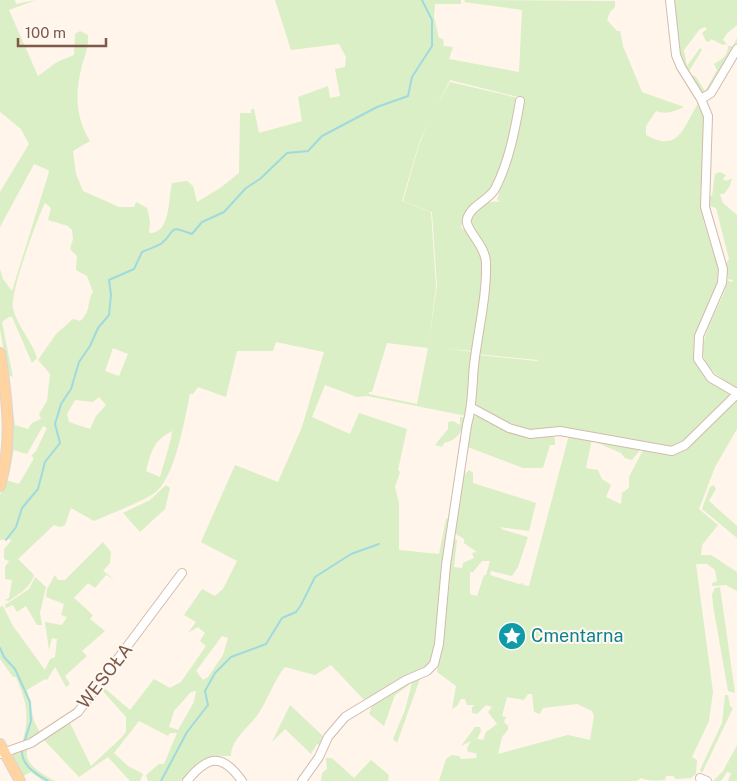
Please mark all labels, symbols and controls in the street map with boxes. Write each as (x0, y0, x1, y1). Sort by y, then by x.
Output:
scale bar (18, 15, 105, 47)
text: 100 m (25, 24, 66, 41)
place icon: Cmentarna (497, 621, 527, 651)
place label: Cmentarna (531, 625, 623, 646)
street label: WESOŁA (73, 639, 137, 712)

